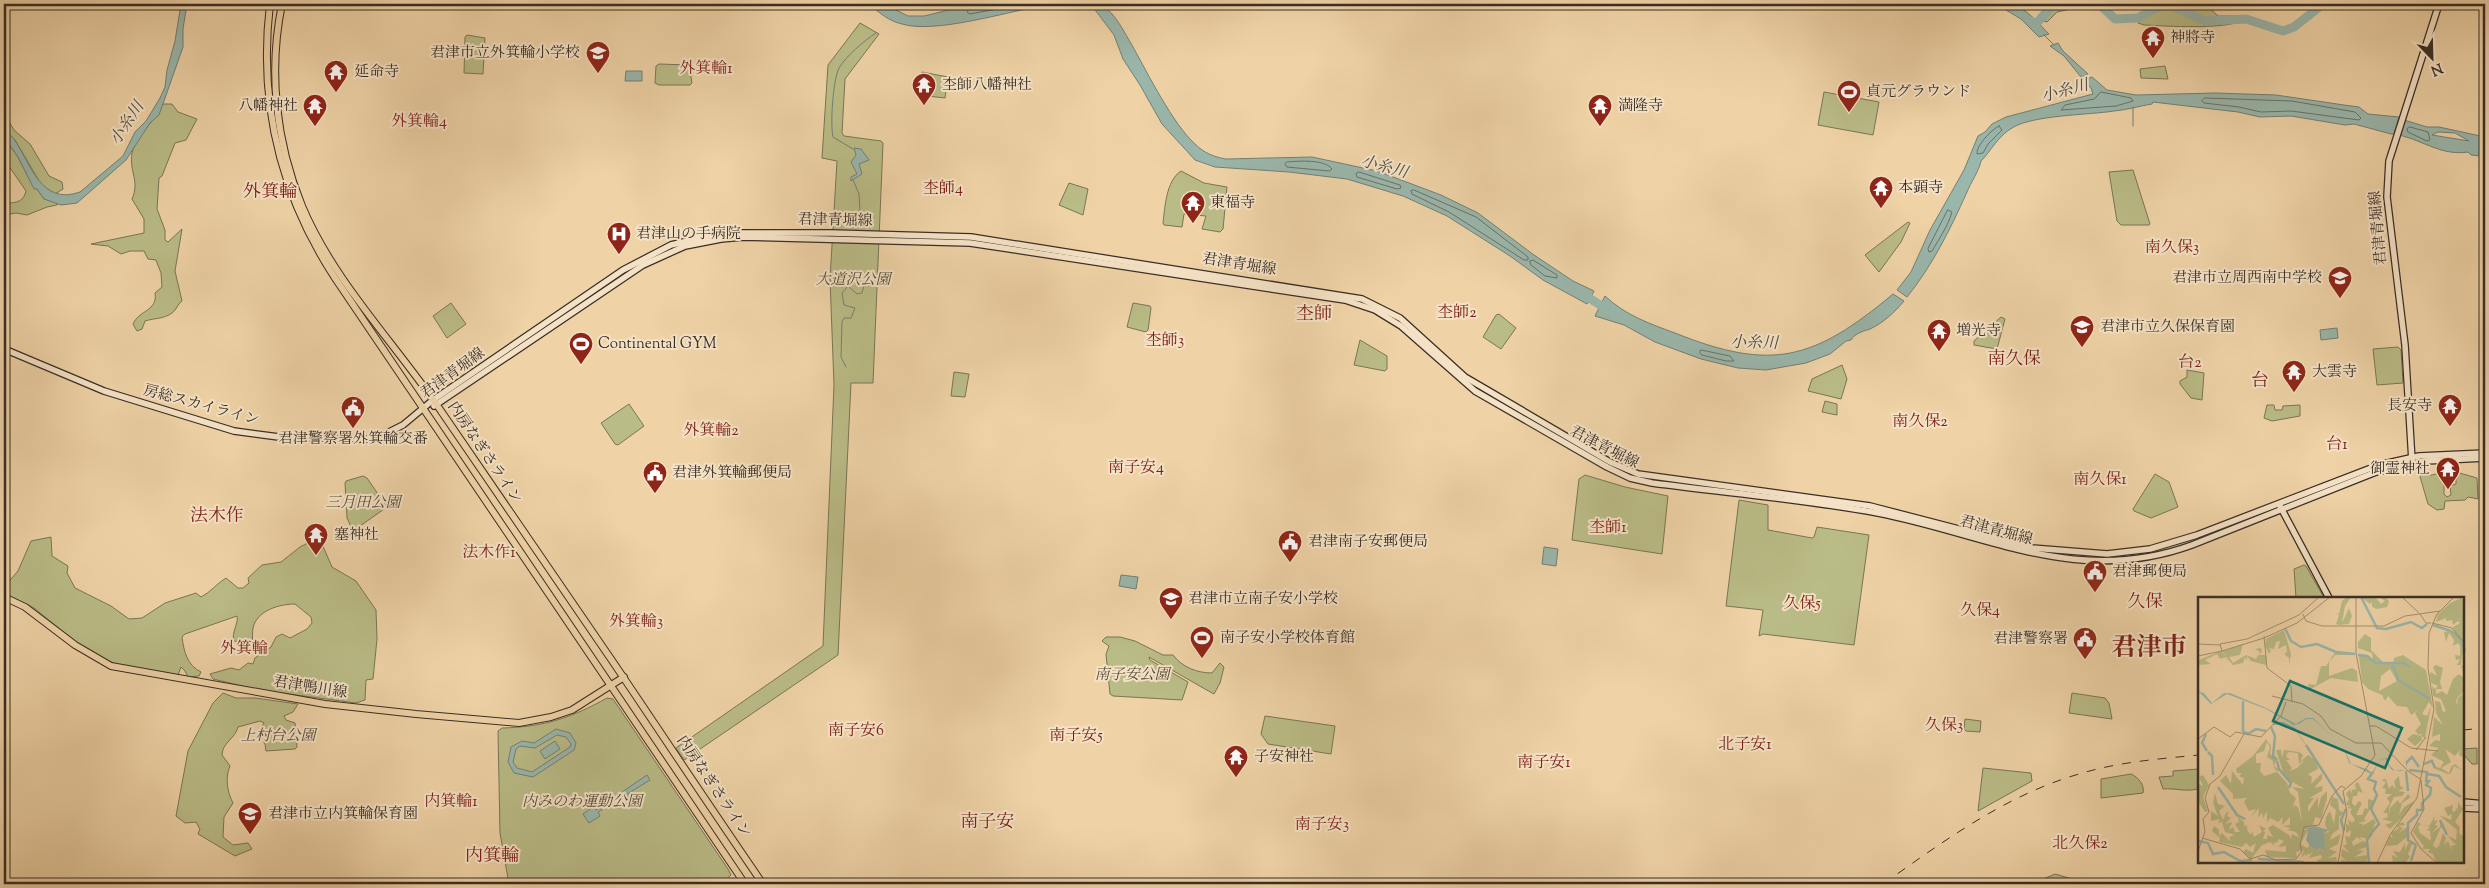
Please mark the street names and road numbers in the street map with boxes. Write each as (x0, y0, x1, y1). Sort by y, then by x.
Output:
street label: 君津青堀線 (2365, 190, 2393, 266)
street label: 君津青堀線 (797, 210, 873, 232)
street label: 君津青堀線 (1200, 249, 1278, 281)
street label: 君津青堀線 (416, 343, 490, 405)
street label: 房総スカイライン (141, 380, 261, 432)
street label: 内房なぎさライン (442, 398, 526, 508)
street label: 君津青堀線 (1566, 422, 1642, 474)
street label: 君津青堀線 (1957, 511, 2035, 551)
street label: 君津鴨川線 (271, 672, 349, 704)
street label: 内房なぎさライン (671, 732, 755, 842)

